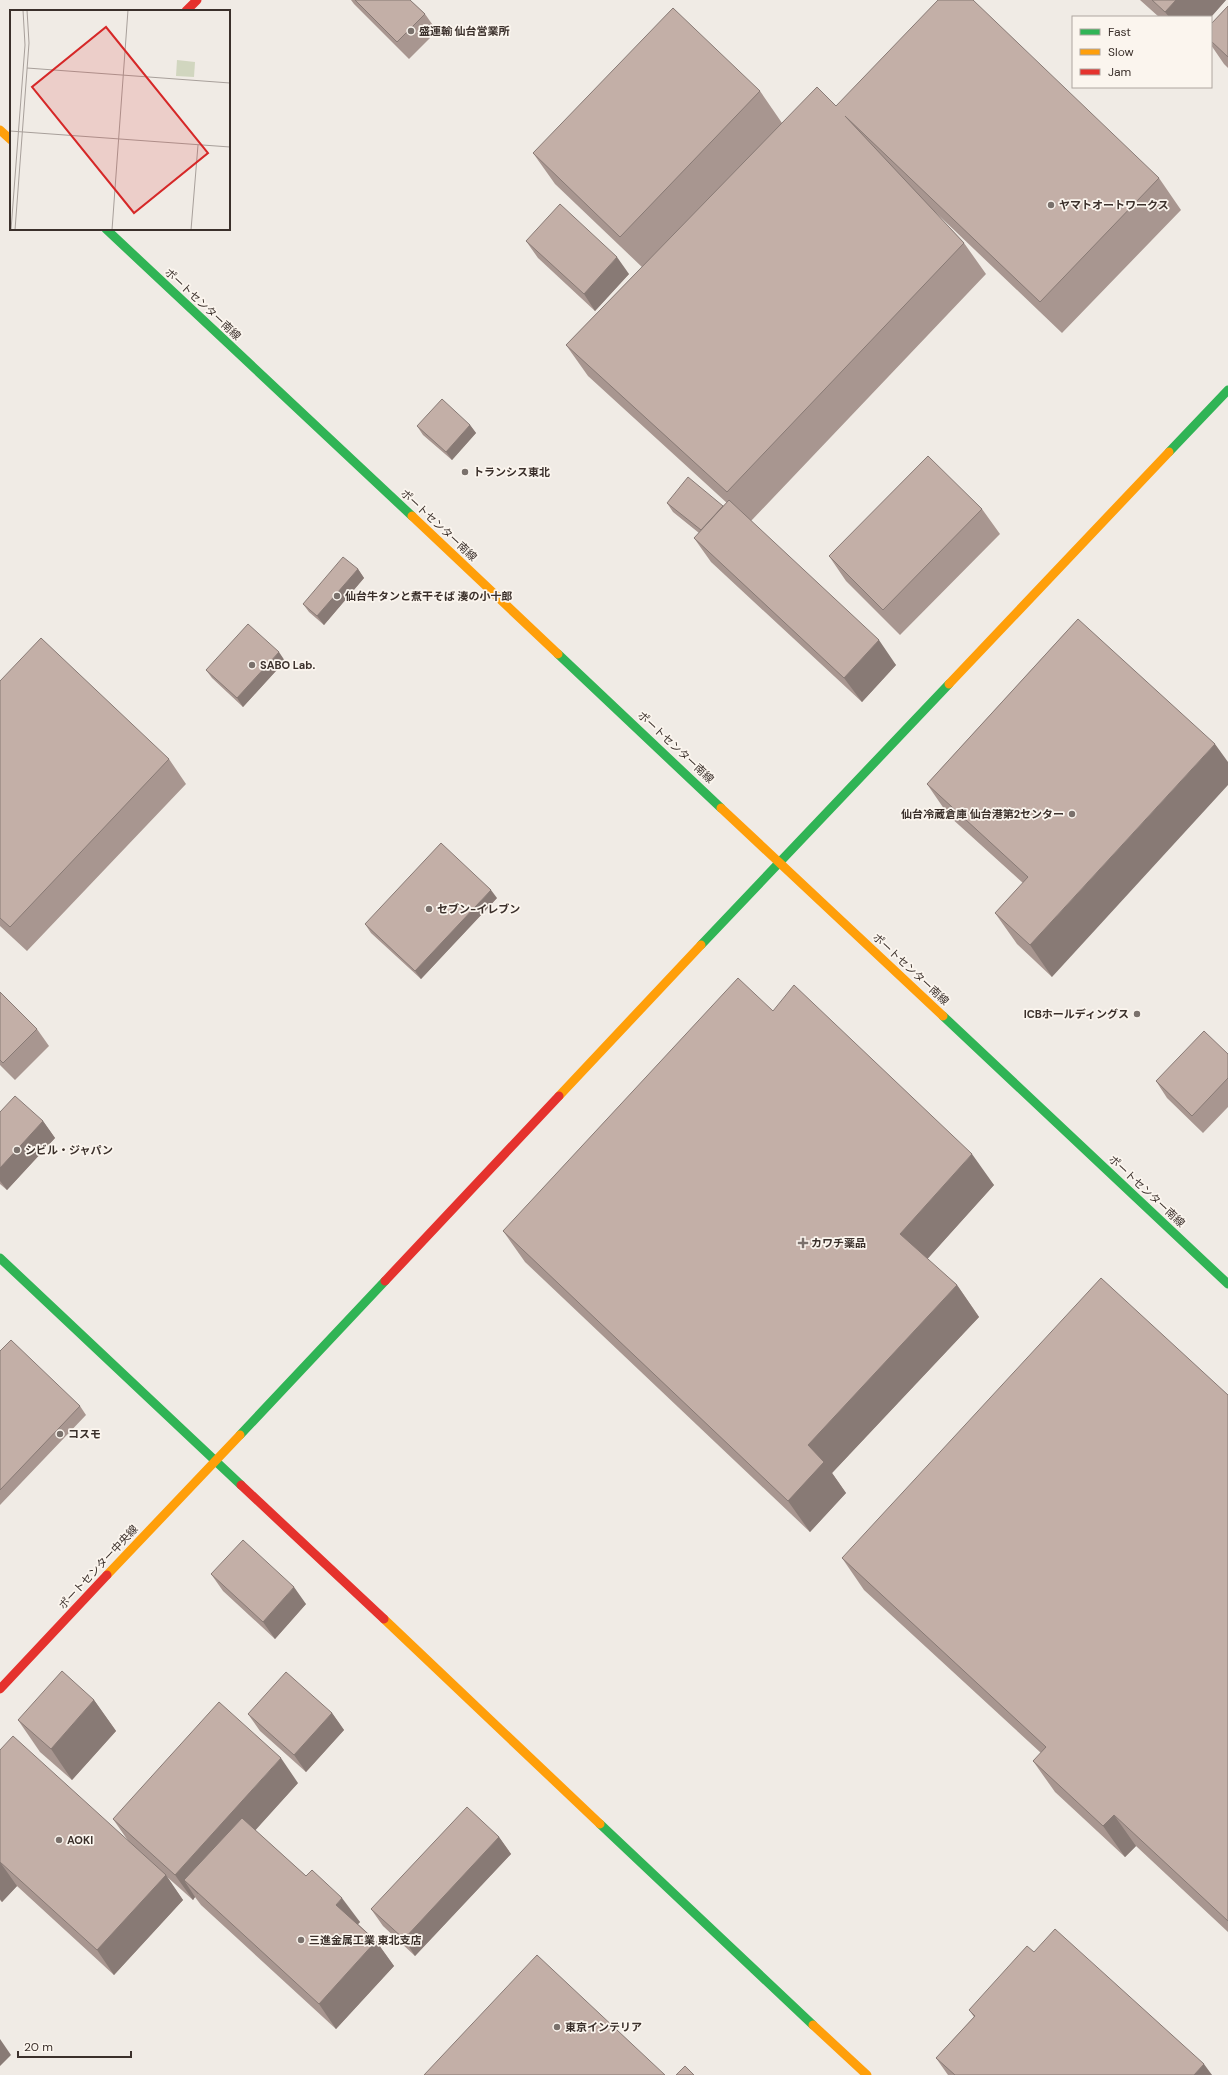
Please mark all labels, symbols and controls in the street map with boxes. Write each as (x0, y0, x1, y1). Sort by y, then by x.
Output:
inset map (10, 10, 230, 230)
legend (1072, 16, 1212, 88)
place label: 盛運輸 仙台営業所 (419, 24, 510, 38)
text: Fast (1108, 24, 1131, 40)
marker: 盛運輸 仙台営業所 (406, 26, 416, 36)
text: Slow (1108, 44, 1134, 60)
text: Jam (1108, 64, 1131, 80)
place label: ヤマトオートワークス (1059, 198, 1169, 212)
marker: ヤマトオートワークス (1046, 200, 1056, 210)
street label: ポートセンター南線 (162, 265, 244, 343)
place label: トランシス東北 (473, 465, 550, 479)
marker: トランシス東北 (460, 467, 470, 477)
street label: ポートセンター南線 (398, 486, 480, 564)
place label: 仙台牛タンと煮干そば 湊の小十郎 (345, 589, 513, 603)
marker: 仙台牛タンと煮干そば 湊の小十郎 (332, 591, 342, 601)
place label: SABO Lab. (260, 658, 315, 672)
marker: SABO Lab. (247, 660, 257, 670)
street label: ポートセンター南線 (635, 708, 717, 786)
place label: 仙台冷蔵倉庫 仙台港第2センター (901, 807, 1064, 821)
marker: 仙台冷蔵倉庫 仙台港第2センター (1067, 809, 1077, 819)
place label: セブン-イレブン (437, 902, 520, 916)
marker: セブン-イレブン (424, 904, 434, 914)
street label: ポートセンター南線 (870, 930, 952, 1008)
place label: ICBホールディングス (1024, 1007, 1129, 1021)
marker: ICBホールディングス (1132, 1009, 1142, 1019)
place label: シビル・ジャパン (25, 1143, 113, 1157)
marker: シビル・ジャパン (12, 1145, 22, 1155)
street label: ポートセンター南線 (1106, 1152, 1188, 1230)
place label: カワチ薬品 (811, 1236, 866, 1250)
marker: カワチ薬品 (798, 1238, 808, 1248)
place label: コスモ (68, 1427, 101, 1441)
marker: コスモ (55, 1429, 65, 1439)
street label: ポートセンター中央線 (55, 1522, 141, 1612)
place label: AOKI (67, 1833, 93, 1847)
marker: AOKI (54, 1835, 64, 1845)
place label: 三進金属工業 東北支店 (309, 1933, 422, 1947)
marker: 三進金属工業 東北支店 (296, 1935, 306, 1945)
place label: 東京インテリア (565, 2020, 642, 2034)
marker: 東京インテリア (552, 2022, 562, 2032)
scale bar (18, 2033, 131, 2059)
text: 20 m (24, 2039, 53, 2055)

